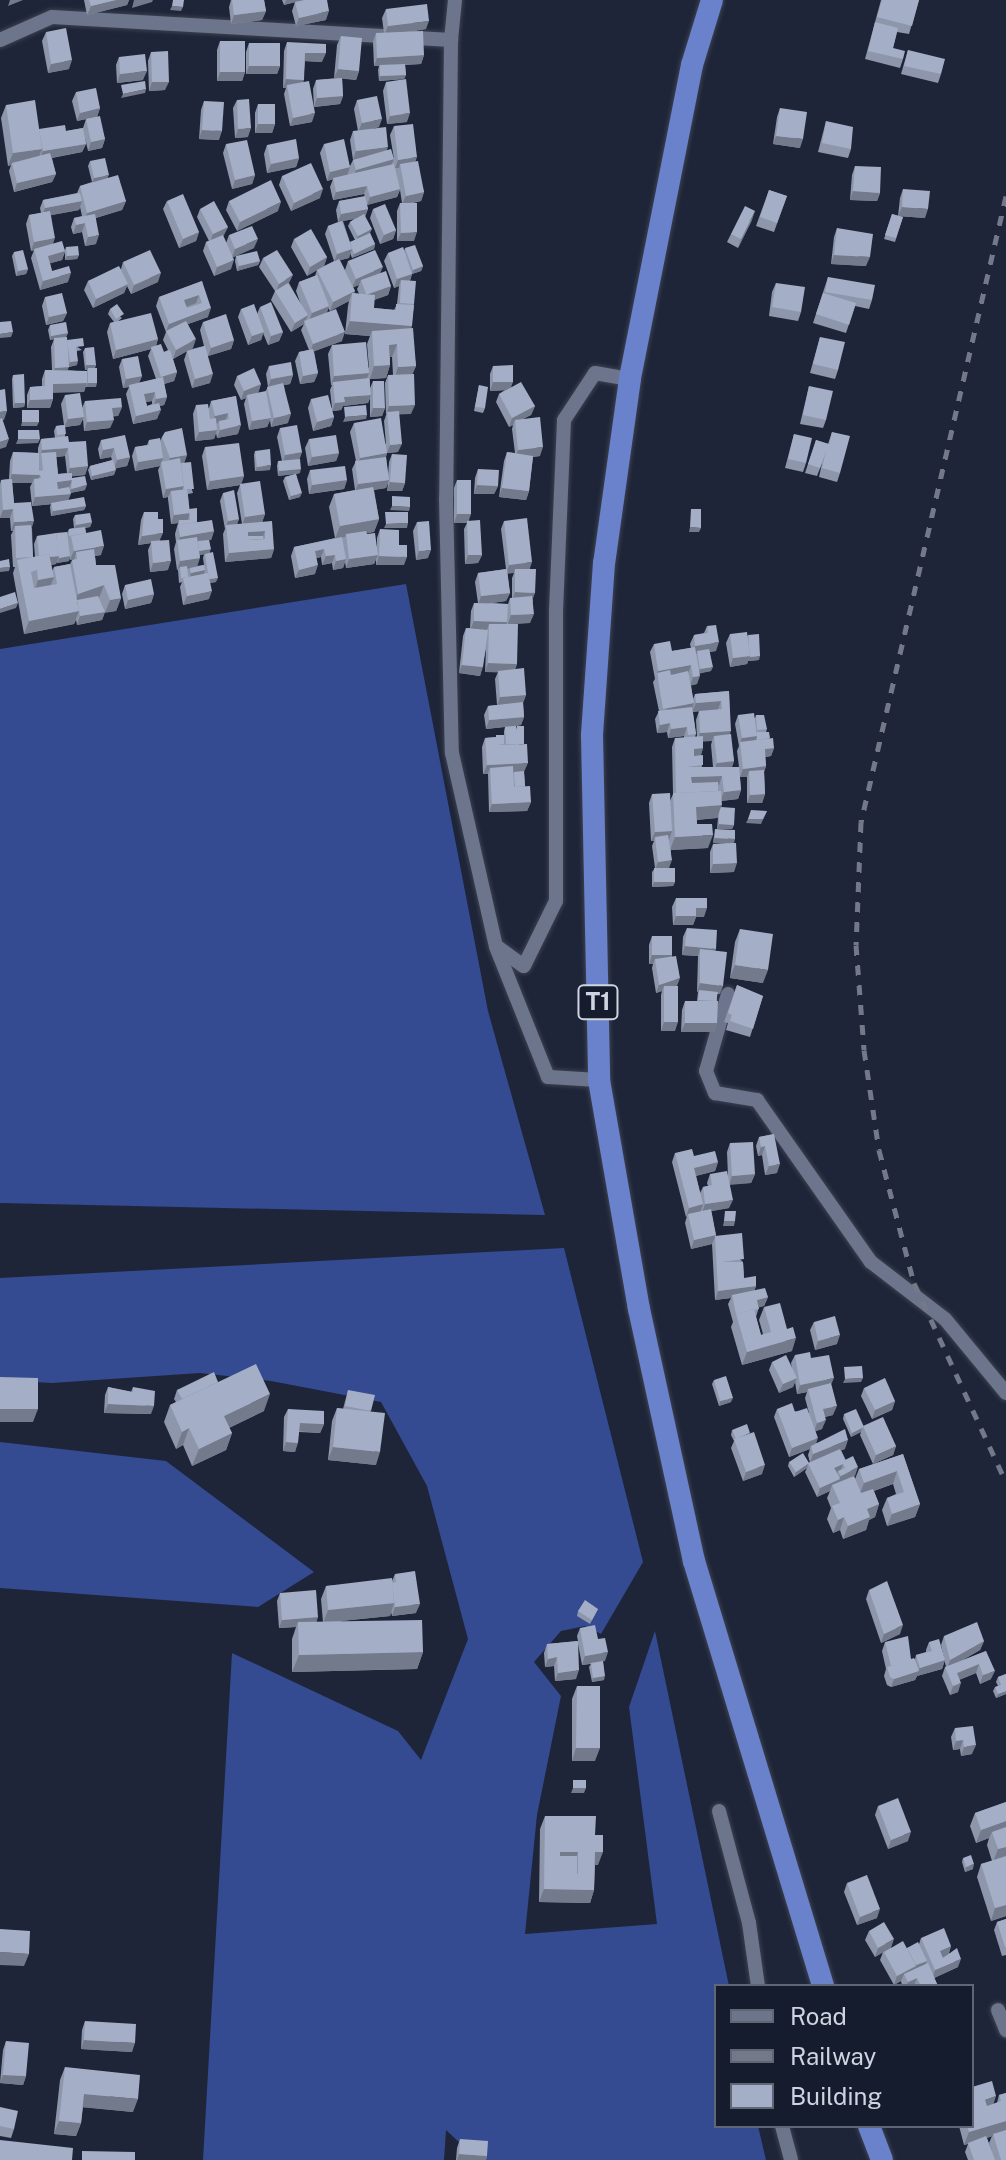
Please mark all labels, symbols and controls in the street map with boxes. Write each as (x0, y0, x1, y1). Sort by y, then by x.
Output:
road number: T1 (576, 982, 620, 1022)
legend (714, 1984, 974, 2128)
text: Road (790, 2002, 847, 2030)
text: Railway (790, 2042, 876, 2070)
text: Building (790, 2082, 882, 2110)

